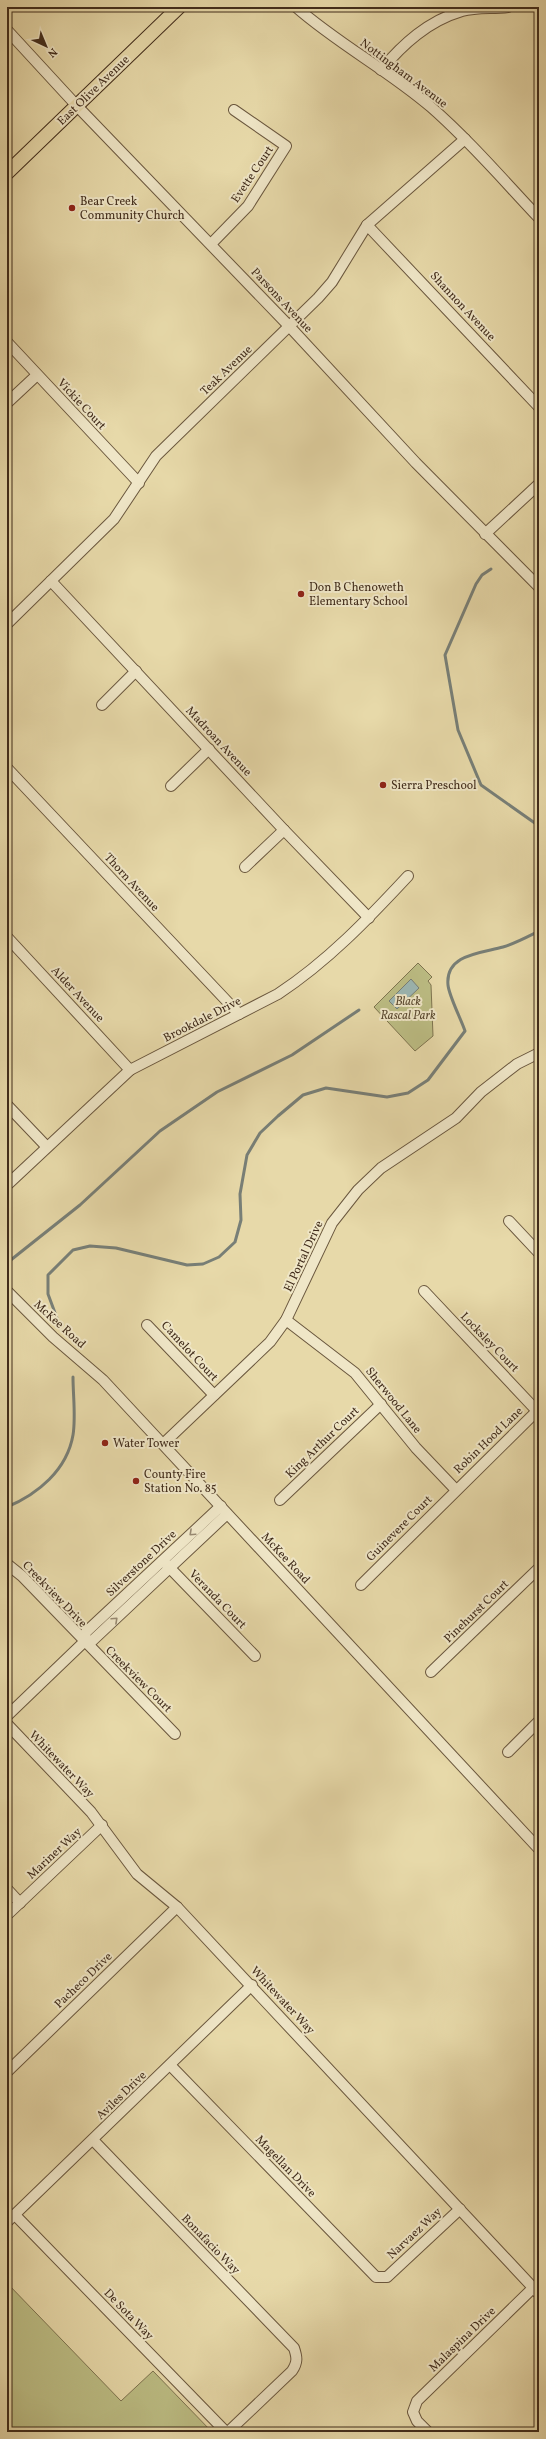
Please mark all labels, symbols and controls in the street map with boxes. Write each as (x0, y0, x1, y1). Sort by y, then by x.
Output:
north arrow (26, 26, 66, 66)
street label: Nottingham Avenue (356, 36, 451, 112)
text: N (44, 44, 60, 60)
street label: East Olive Avenue (54, 52, 133, 129)
street label: Evette Court (228, 143, 278, 206)
place label: Bear Creek Community Church (80, 194, 185, 224)
marker: Bear Creek Community Church (67, 203, 77, 213)
street label: Parsons Avenue (247, 265, 316, 337)
street label: Shannon Avenue (426, 269, 499, 345)
street label: Teak Avenue (197, 342, 256, 399)
street label: Vickie Court (53, 376, 109, 434)
place label: Don B Chenoweth Elementary School (309, 580, 408, 610)
marker: Don B Chenoweth Elementary School (296, 589, 306, 599)
street label: Madroan Avenue (182, 703, 255, 780)
place label: Sierra Preschool (391, 778, 477, 794)
marker: Sierra Preschool (378, 780, 388, 790)
street label: Thorn Avenue (100, 850, 163, 915)
street label: Alder Avenue (47, 963, 108, 1026)
street label: Brookdale Drive (161, 993, 244, 1046)
park label: Black Rascal Park (380, 994, 436, 1024)
street label: El Portal Drive (280, 1218, 328, 1295)
street label: McKee Road (30, 1297, 89, 1353)
street label: Locksley Court (457, 1309, 522, 1376)
street label: Camelot Court (157, 1318, 221, 1385)
street label: Sherwood Lane (361, 1364, 425, 1437)
street label: King Arthur Court (282, 1403, 363, 1482)
street label: Robin Hood Lane (451, 1403, 527, 1478)
place label: Water Tower (113, 1436, 179, 1452)
marker: Water Tower (100, 1438, 110, 1448)
place label: County Fire Station No. 85 (144, 1467, 217, 1497)
marker: County Fire Station No. 85 (131, 1476, 141, 1486)
street label: Guinevere Court (363, 1492, 436, 1565)
street label: Silverstone Drive (103, 1527, 181, 1601)
one-way arrow (189, 1528, 197, 1536)
street label: McKee Road (257, 1530, 313, 1588)
street label: Creekview Drive (18, 1558, 90, 1632)
street label: Veranda Court (185, 1567, 250, 1633)
street label: Pinehurst Court (441, 1577, 513, 1647)
one-way arrow (110, 1617, 118, 1625)
street label: Creekview Court (102, 1643, 175, 1716)
street label: Whitewater Way (25, 1728, 98, 1802)
street label: Mariner Way (24, 1824, 86, 1883)
street label: Pacheco Drive (51, 1949, 116, 2012)
street label: Whitewater Way (247, 1963, 318, 2039)
street label: Aviles Drive (93, 2068, 150, 2124)
street label: Magellan Drive (251, 2132, 319, 2202)
street label: Narvaez Way (384, 2204, 446, 2263)
street label: Bonafacio Way (178, 2211, 243, 2279)
street label: De Sota Way (100, 2286, 157, 2344)
street label: Malaspina Drive (426, 2303, 500, 2376)

